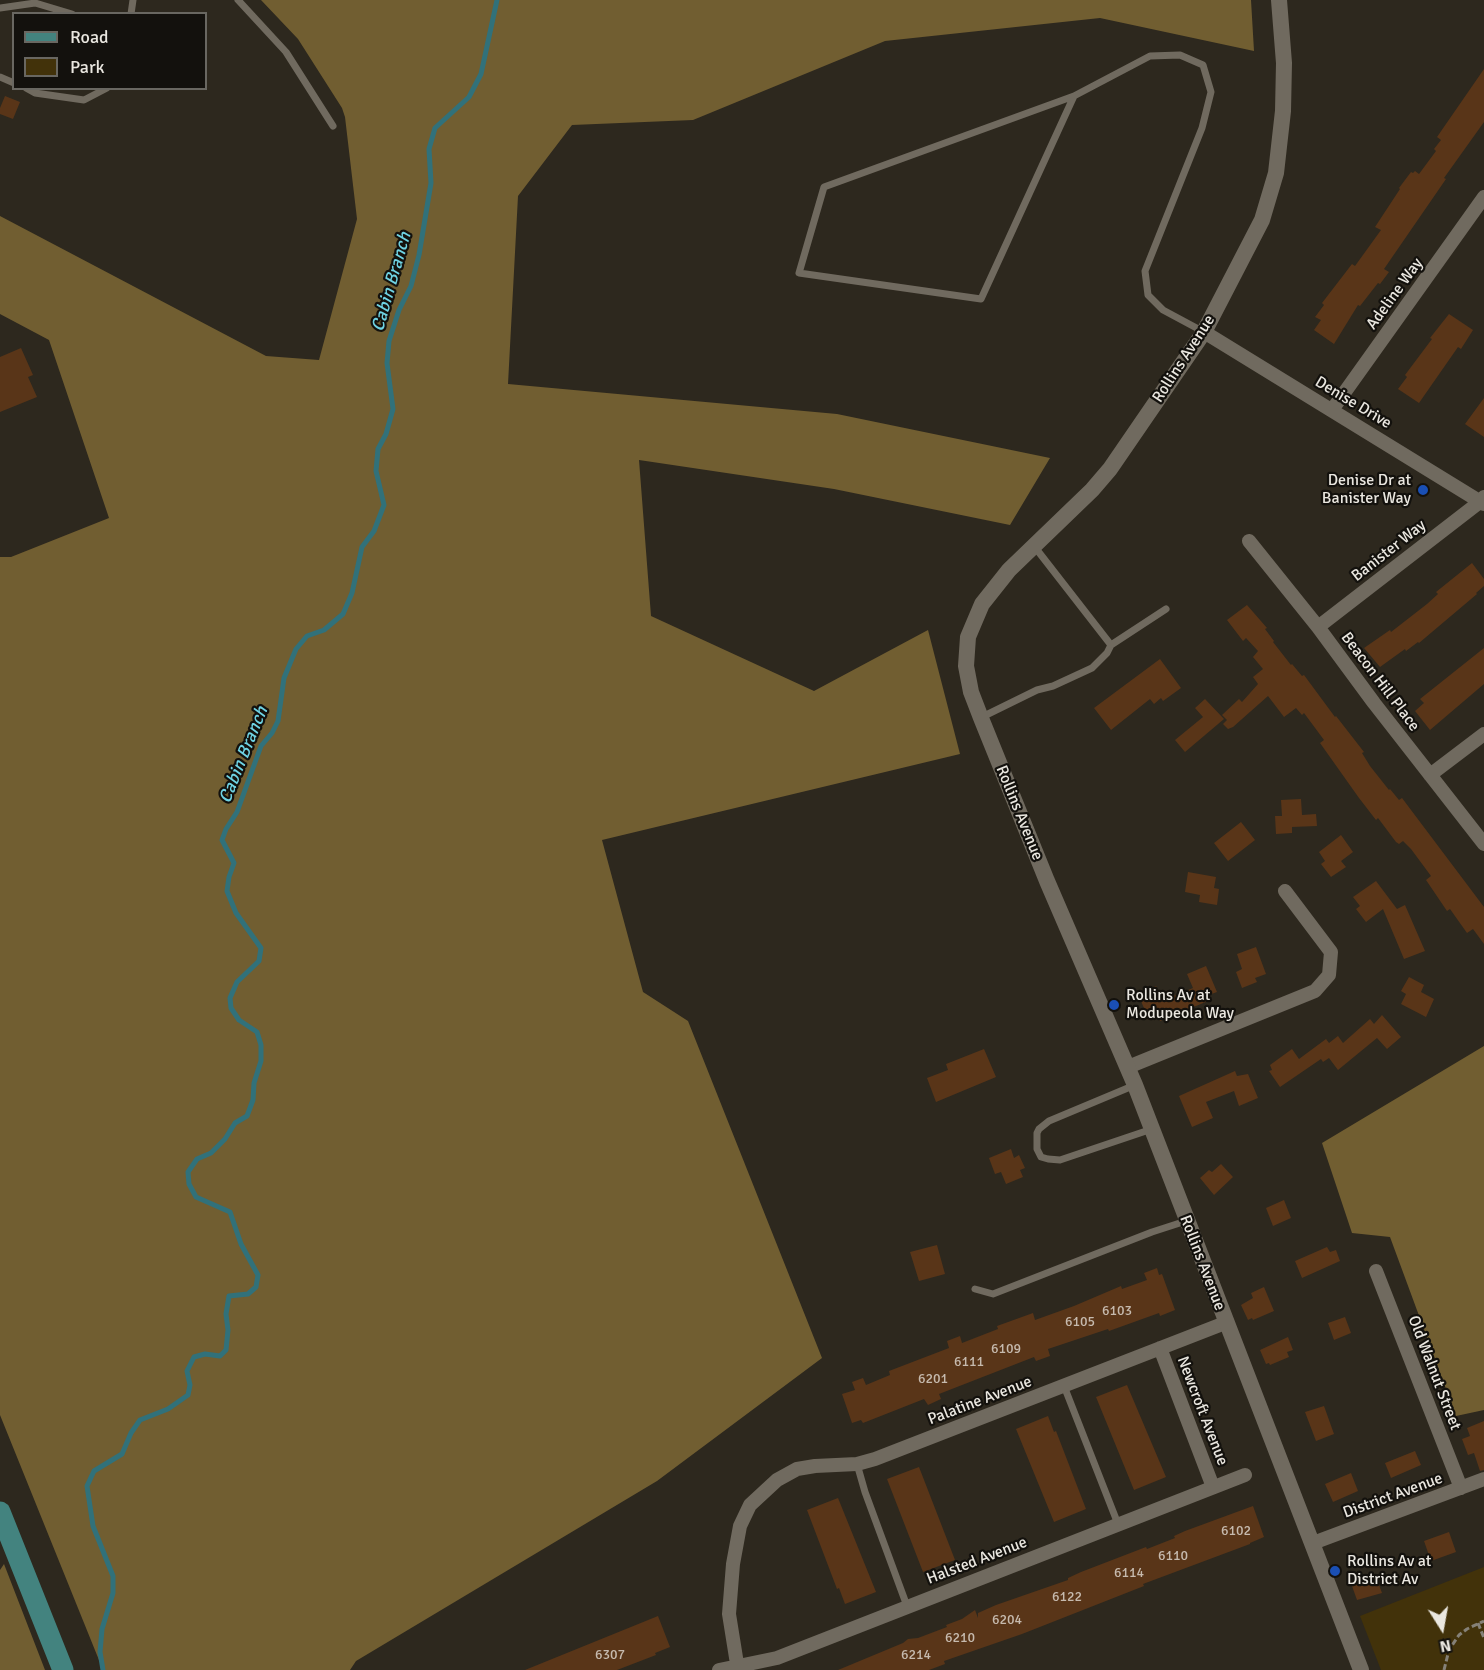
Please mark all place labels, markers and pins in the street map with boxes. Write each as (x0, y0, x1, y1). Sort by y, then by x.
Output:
place label: Denise Dr at Banister Way (1322, 471, 1411, 509)
marker: Denise Dr at Banister Way (1416, 483, 1430, 497)
place label: Rollins Av at Modupeola Way (1126, 986, 1234, 1024)
marker: Rollins Av at Modupeola Way (1107, 998, 1121, 1012)
place label: Rollins Av at District Av (1347, 1552, 1431, 1590)
marker: Rollins Av at District Av (1328, 1564, 1342, 1578)

